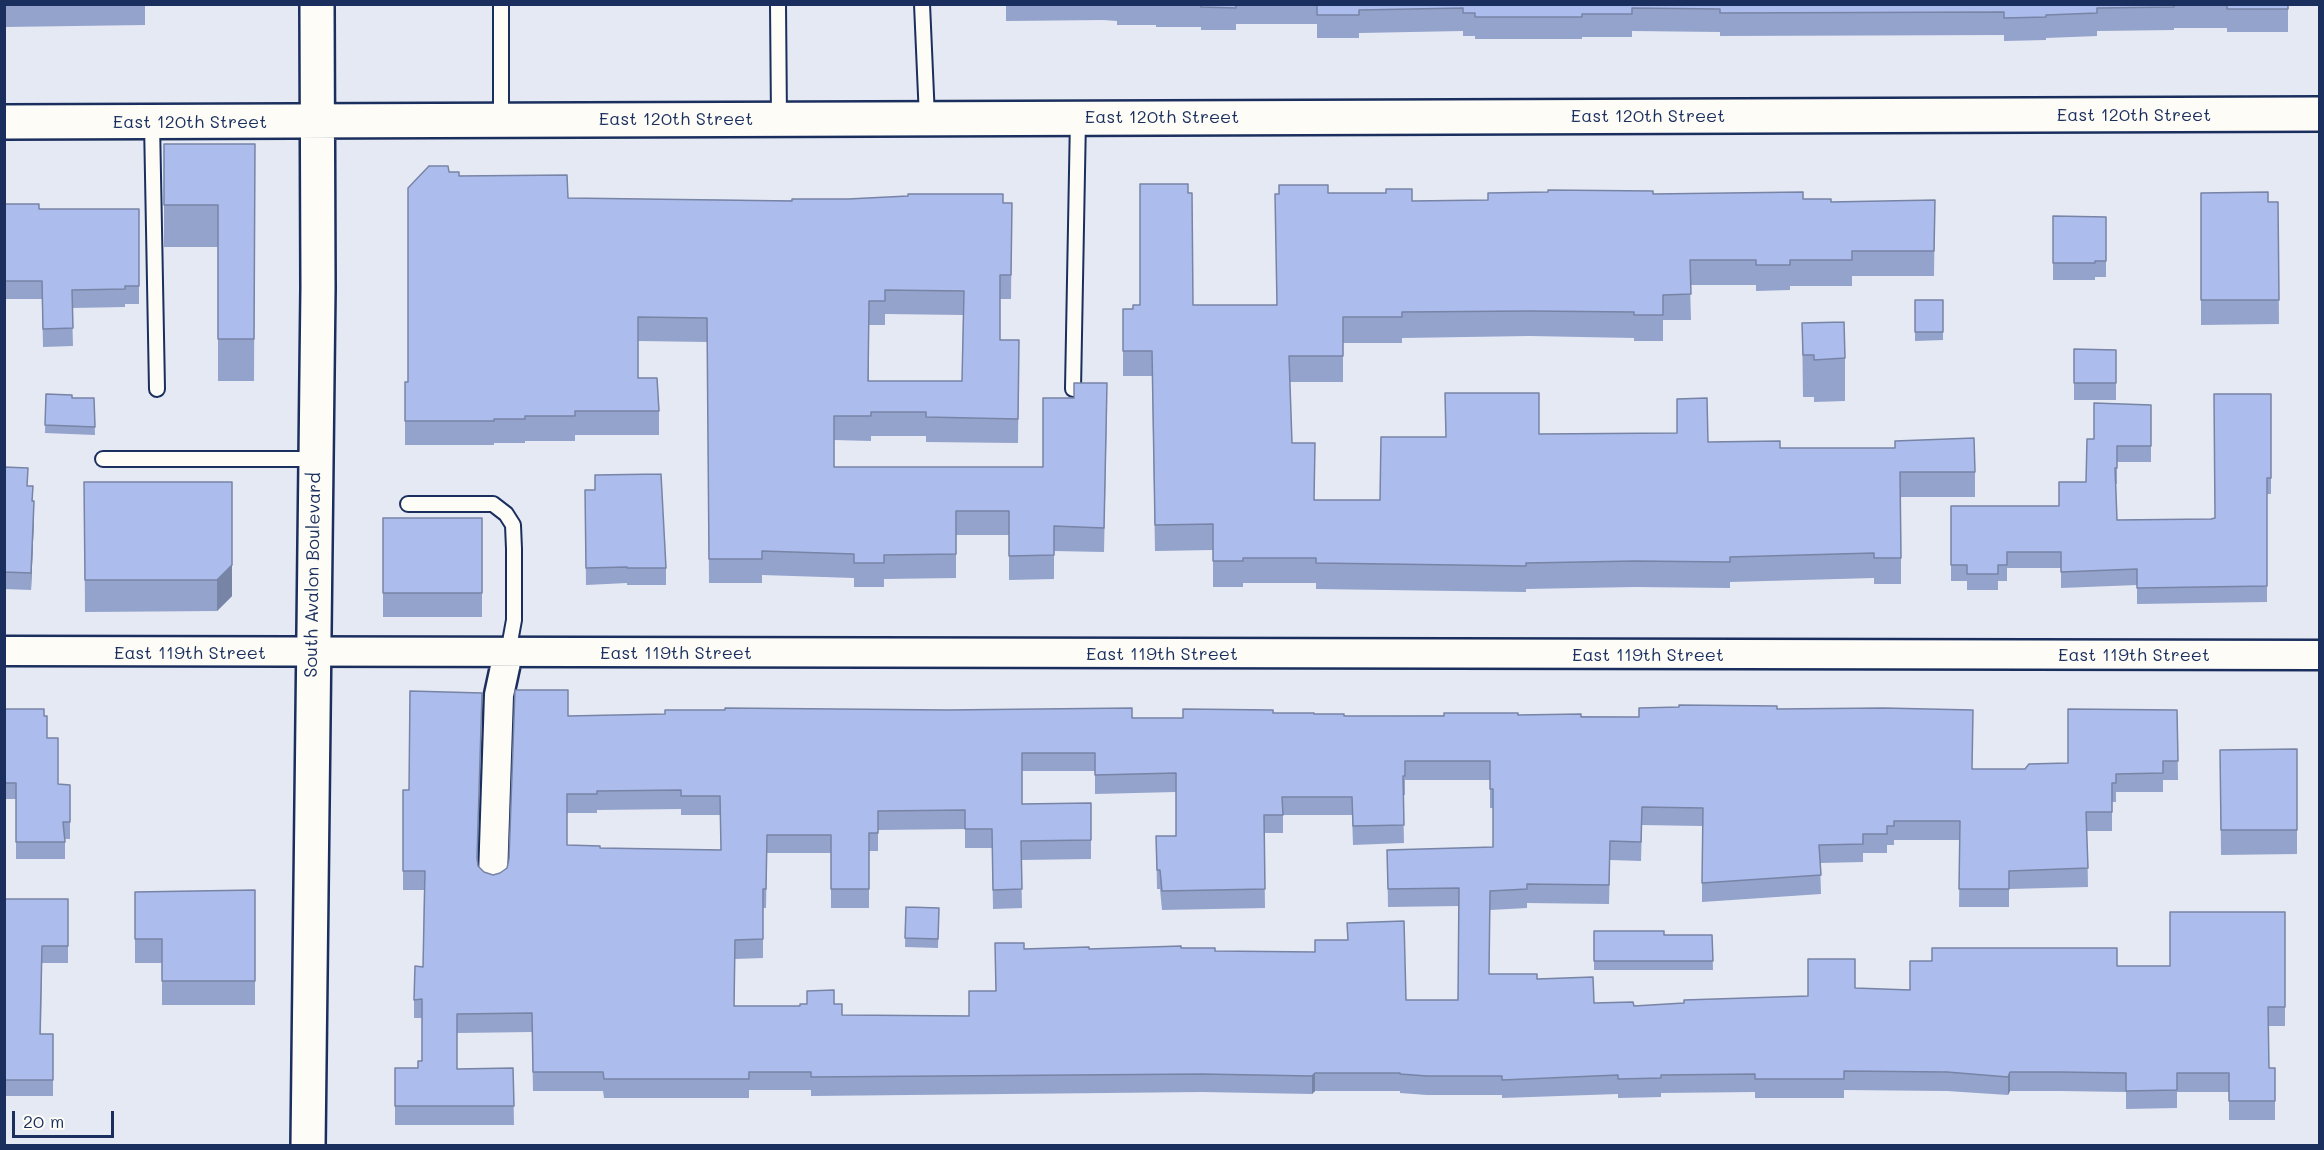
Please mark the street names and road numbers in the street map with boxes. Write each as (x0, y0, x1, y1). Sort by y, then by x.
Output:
street label: East 120th Street (2057, 104, 2211, 126)
street label: East 120th Street (1571, 105, 1725, 127)
street label: East 120th Street (1085, 106, 1239, 128)
street label: East 120th Street (599, 108, 753, 130)
street label: East 120th Street (113, 111, 267, 133)
street label: South Avalon Boulevard (300, 472, 326, 678)
street label: East 119th Street (114, 642, 266, 664)
street label: East 119th Street (600, 642, 752, 664)
street label: East 119th Street (1086, 643, 1238, 665)
street label: East 119th Street (1572, 644, 1724, 666)
street label: East 119th Street (2058, 644, 2210, 666)

